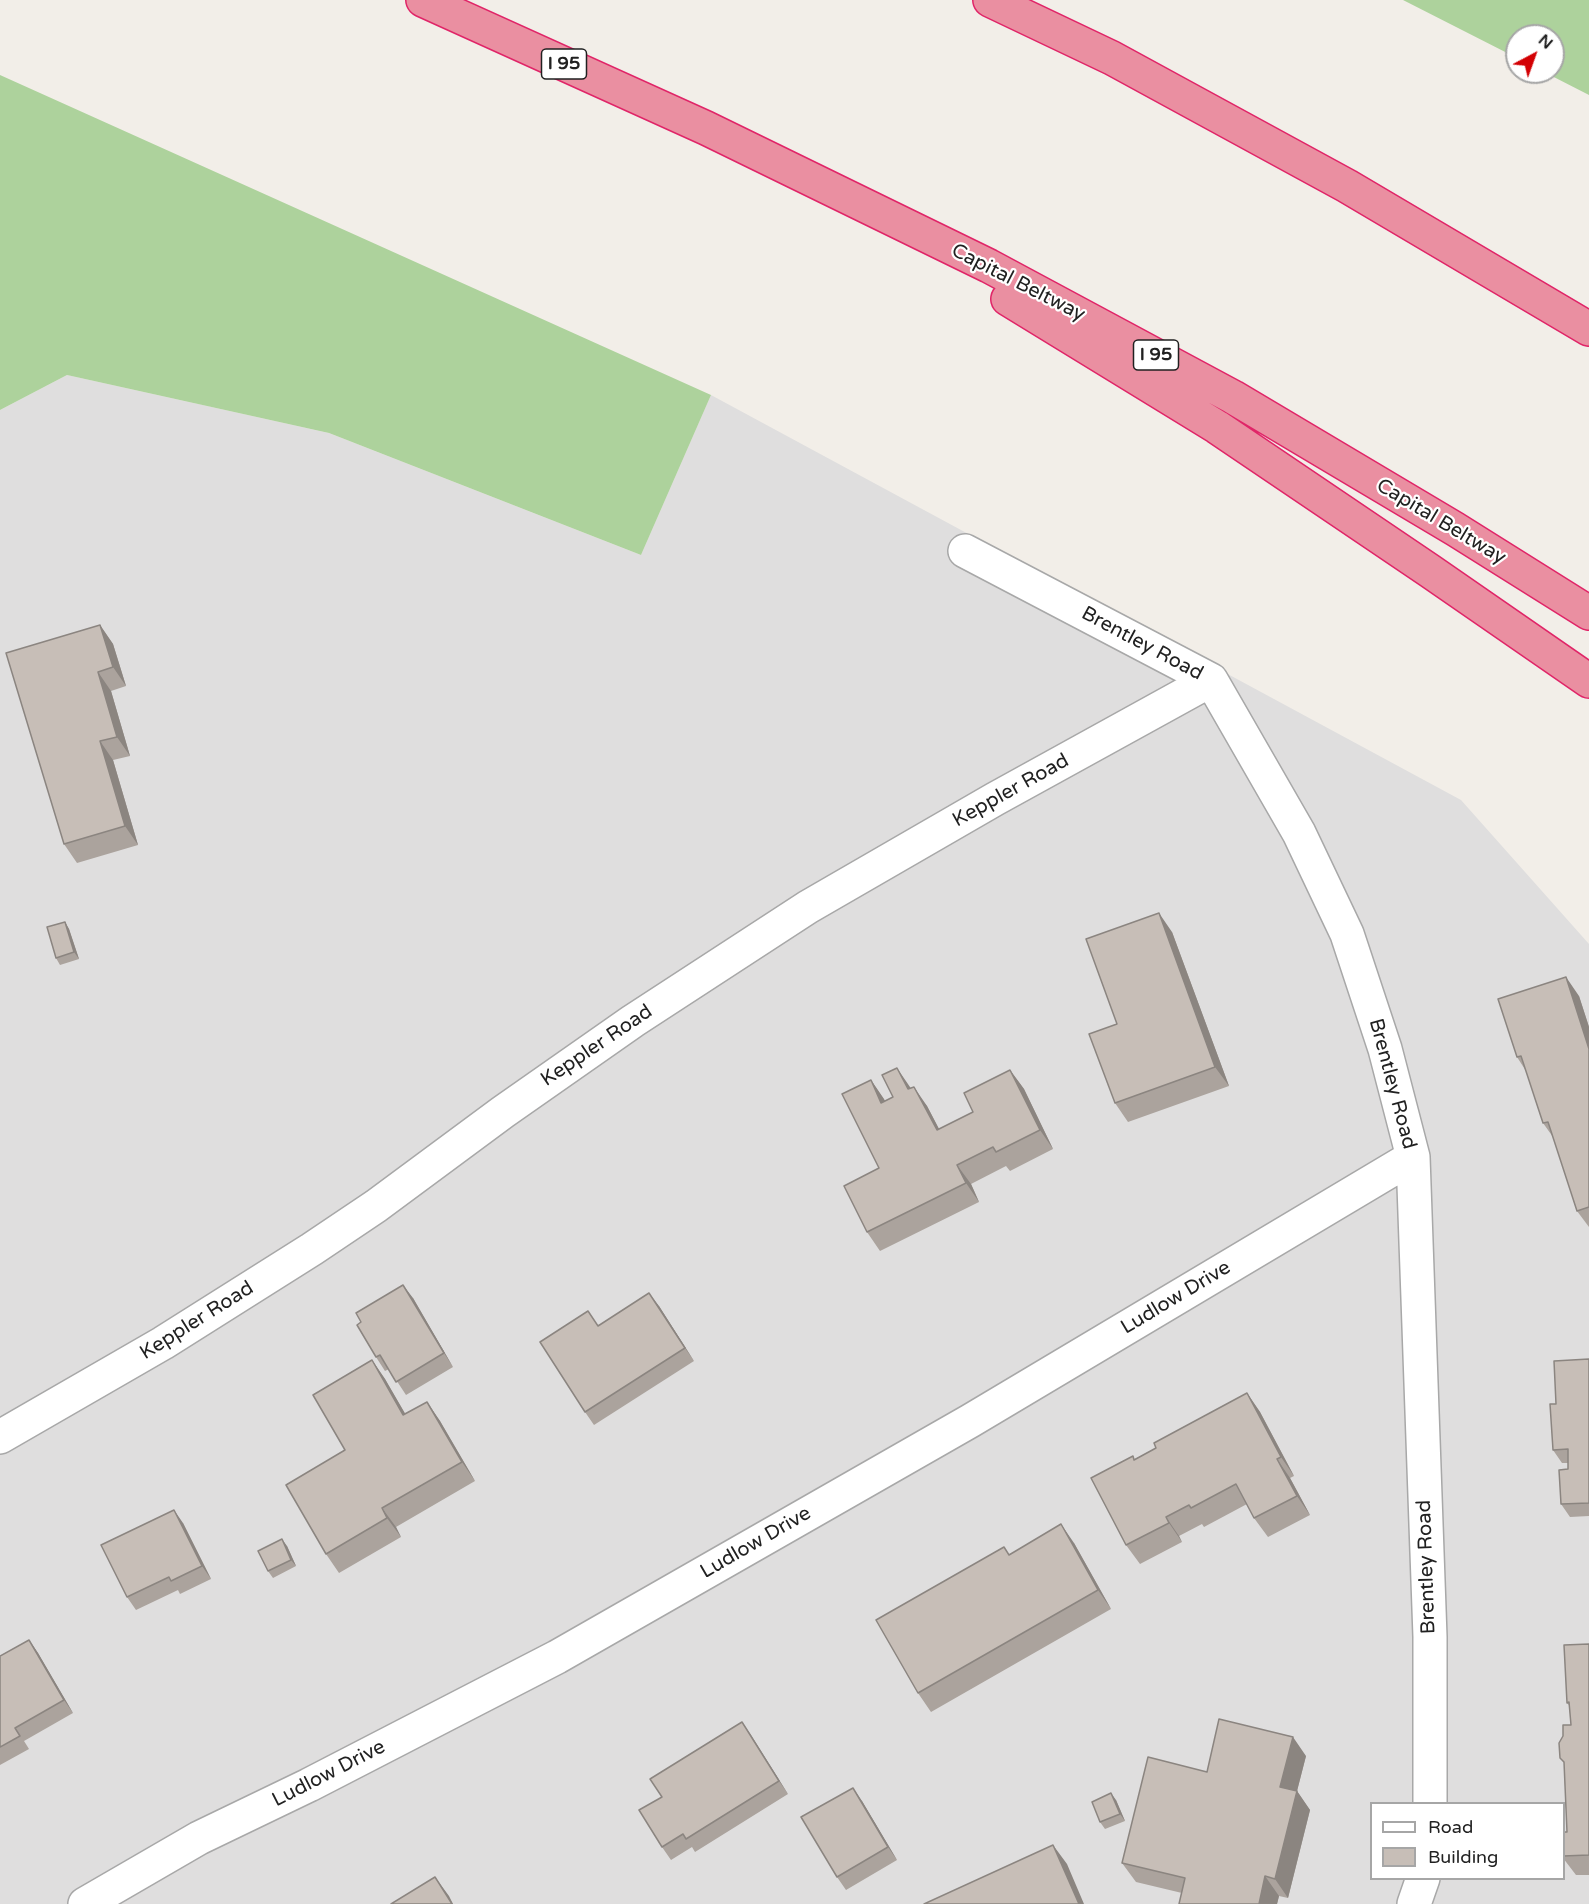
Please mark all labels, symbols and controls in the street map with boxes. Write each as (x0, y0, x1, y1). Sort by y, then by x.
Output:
north arrow (1505, 24, 1565, 84)
text: N (1534, 30, 1557, 54)
road number: I 95 (542, 49, 586, 79)
street label: Capital Beltway (947, 239, 1089, 327)
road number: I 95 (1134, 340, 1178, 370)
street label: Capital Beltway (1372, 474, 1510, 570)
street label: Brentley Road (1077, 602, 1207, 686)
street label: Keppler Road (949, 749, 1073, 833)
street label: Keppler Road (537, 1000, 657, 1092)
street label: Brentley Road (1363, 1016, 1421, 1152)
street label: Ludlow Drive (1117, 1256, 1235, 1340)
street label: Keppler Road (136, 1277, 258, 1365)
street label: Brentley Road (1413, 1499, 1441, 1635)
street label: Ludlow Drive (696, 1502, 816, 1584)
street label: Ludlow Drive (268, 1735, 390, 1813)
legend (1370, 1802, 1565, 1880)
text: Road (1428, 1816, 1473, 1838)
text: Building (1428, 1846, 1498, 1868)

